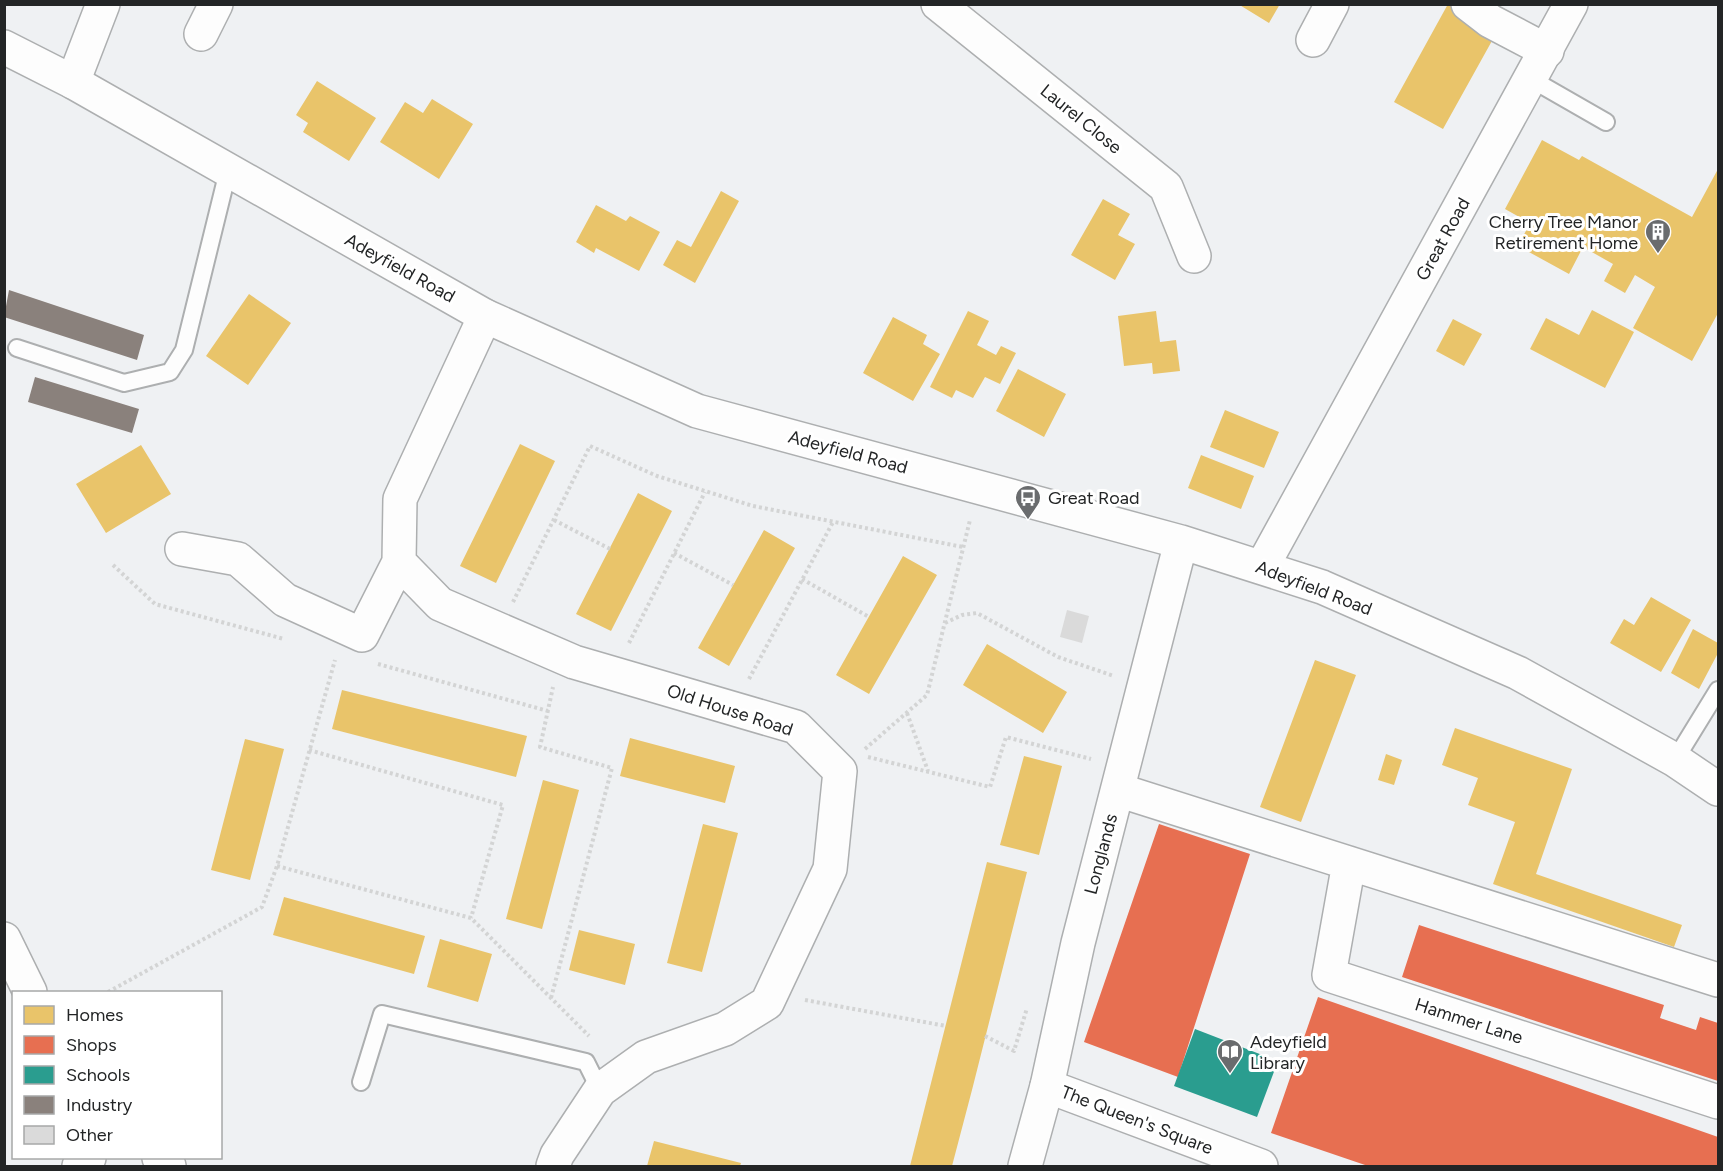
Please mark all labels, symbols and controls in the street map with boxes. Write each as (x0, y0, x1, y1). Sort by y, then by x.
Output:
street label: Laurel Close (1036, 79, 1126, 159)
street label: Great Road (1411, 194, 1475, 284)
place label: Cherry Tree Manor Retirement Home (1489, 211, 1638, 254)
building icon: Cherry Tree Manor Retirement Home (1643, 217, 1673, 255)
street label: Adeyfield Road (341, 229, 459, 307)
street label: Adeyfield Road (786, 425, 910, 479)
bus stop icon: Great Road (1013, 483, 1043, 521)
place label: Great Road (1048, 487, 1139, 509)
street label: Adeyfield Road (1253, 556, 1375, 620)
street label: Old House Road (664, 679, 796, 741)
street label: Longlands (1080, 811, 1122, 897)
legend (12, 991, 222, 1159)
street label: Hammer Lane (1412, 993, 1526, 1049)
text: Homes (66, 1004, 124, 1026)
place label: Adeyfield Library (1250, 1031, 1327, 1074)
text: Shops (66, 1034, 117, 1056)
library icon: Adeyfield Library (1215, 1037, 1245, 1075)
text: Schools (66, 1064, 130, 1086)
street label: The Queen's Square (1058, 1081, 1216, 1159)
text: Industry (66, 1094, 133, 1116)
text: Other (66, 1124, 113, 1146)

